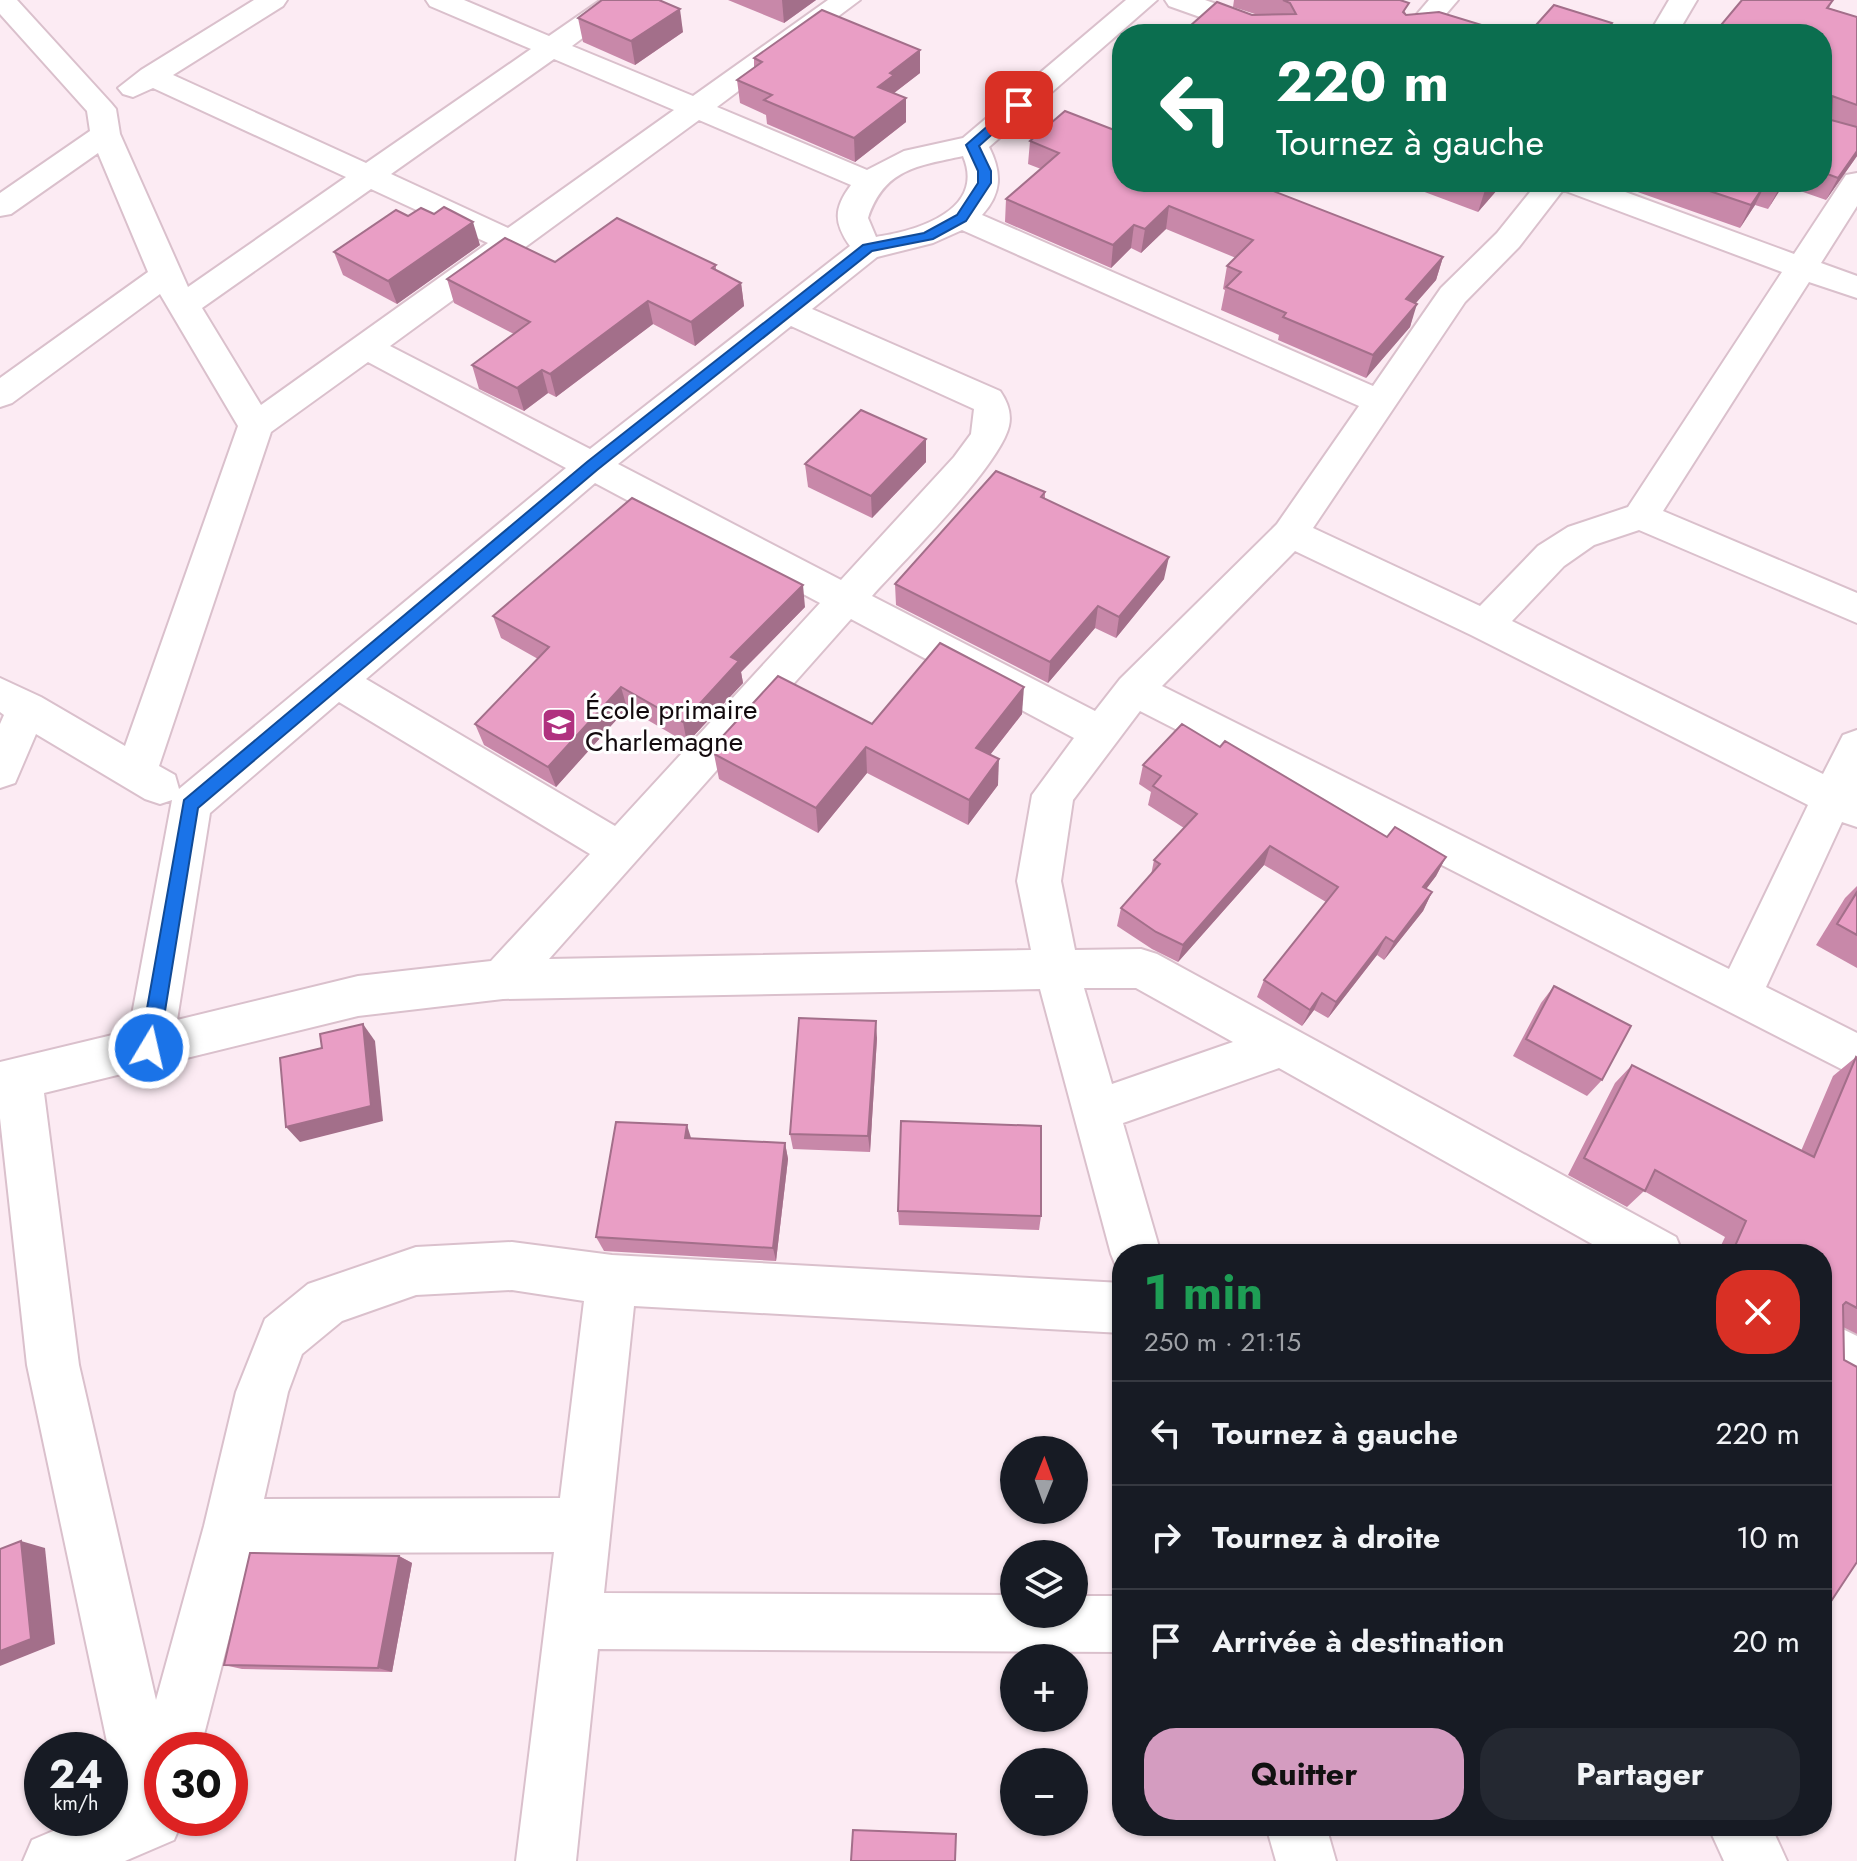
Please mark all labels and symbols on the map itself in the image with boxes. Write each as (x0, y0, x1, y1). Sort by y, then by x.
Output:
pin (985, 71, 1053, 139)
place label: École primaire Charlemagne (585, 689, 757, 762)
school or university icon: École primaire Charlemagne (540, 706, 578, 744)
position arrow (107, 1006, 191, 1090)
north arrow (1000, 1436, 1088, 1524)
speed limit sign: 30 (144, 1732, 248, 1836)

